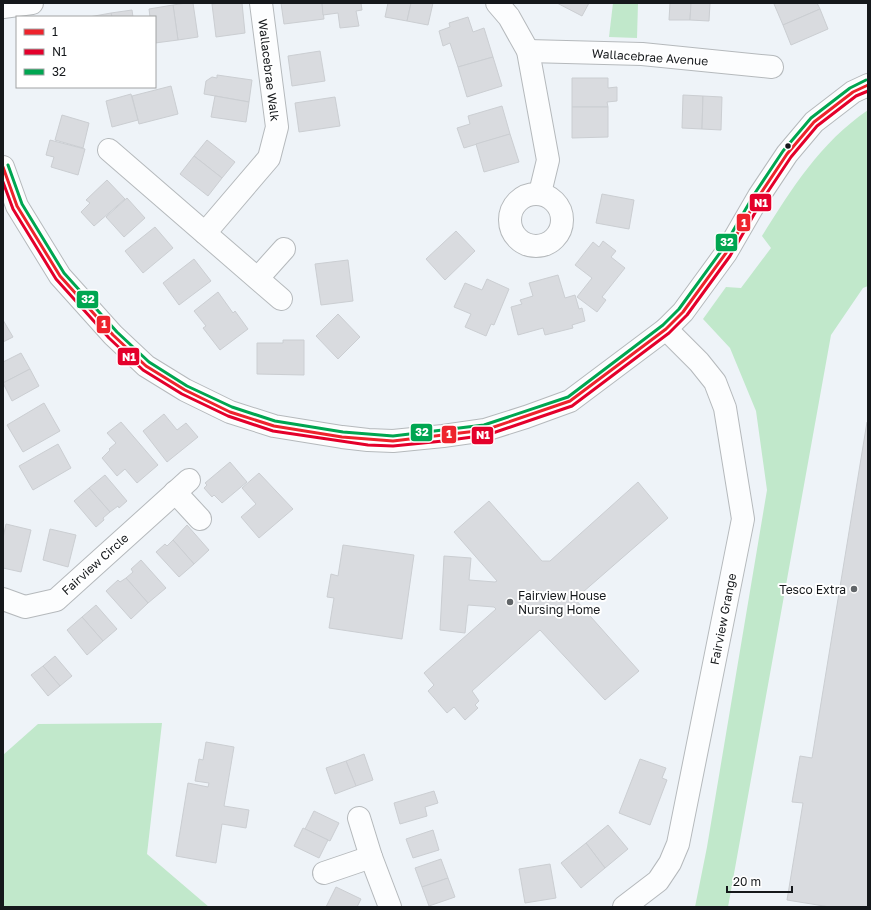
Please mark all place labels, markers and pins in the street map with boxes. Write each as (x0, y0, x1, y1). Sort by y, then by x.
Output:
unlabelled marker (783, 141, 793, 151)
place label: Tesco Extra (779, 582, 846, 597)
marker: Tesco Extra (849, 584, 859, 594)
place label: Fairview House Nursing Home (518, 588, 606, 617)
marker: Fairview House Nursing Home (505, 597, 515, 607)

